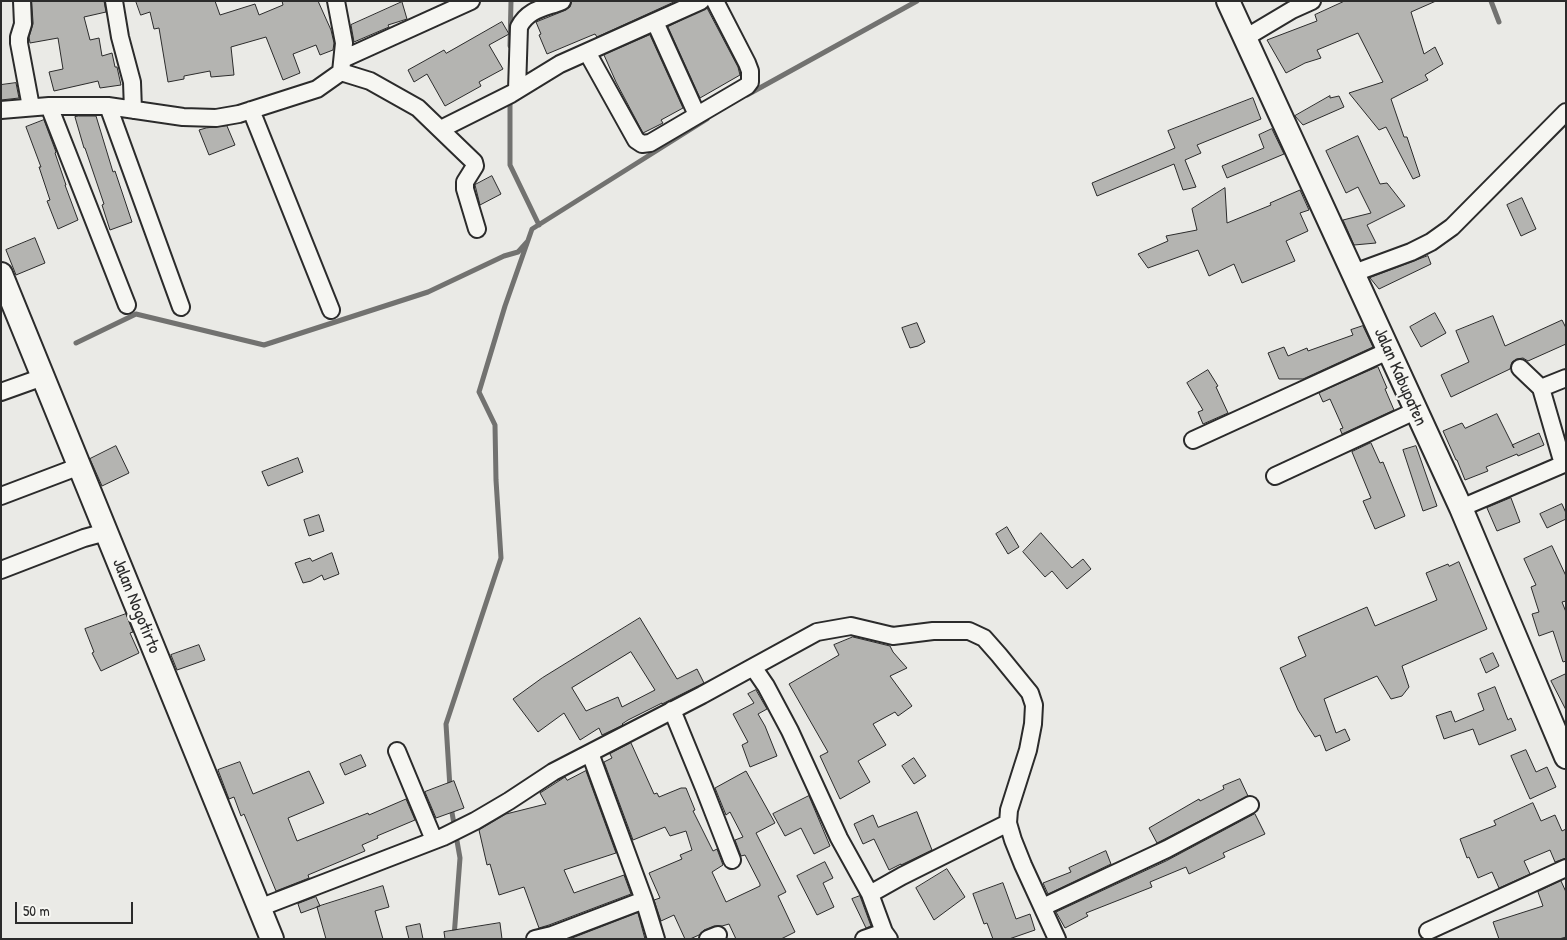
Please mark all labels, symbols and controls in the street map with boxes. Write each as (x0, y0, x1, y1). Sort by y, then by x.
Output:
street label: Jalan Kabupaten (1369, 325, 1431, 429)
street label: Jalan Nogotirto (107, 555, 165, 657)
scale bar (18, 892, 135, 924)
text: 50 m (23, 900, 50, 921)

